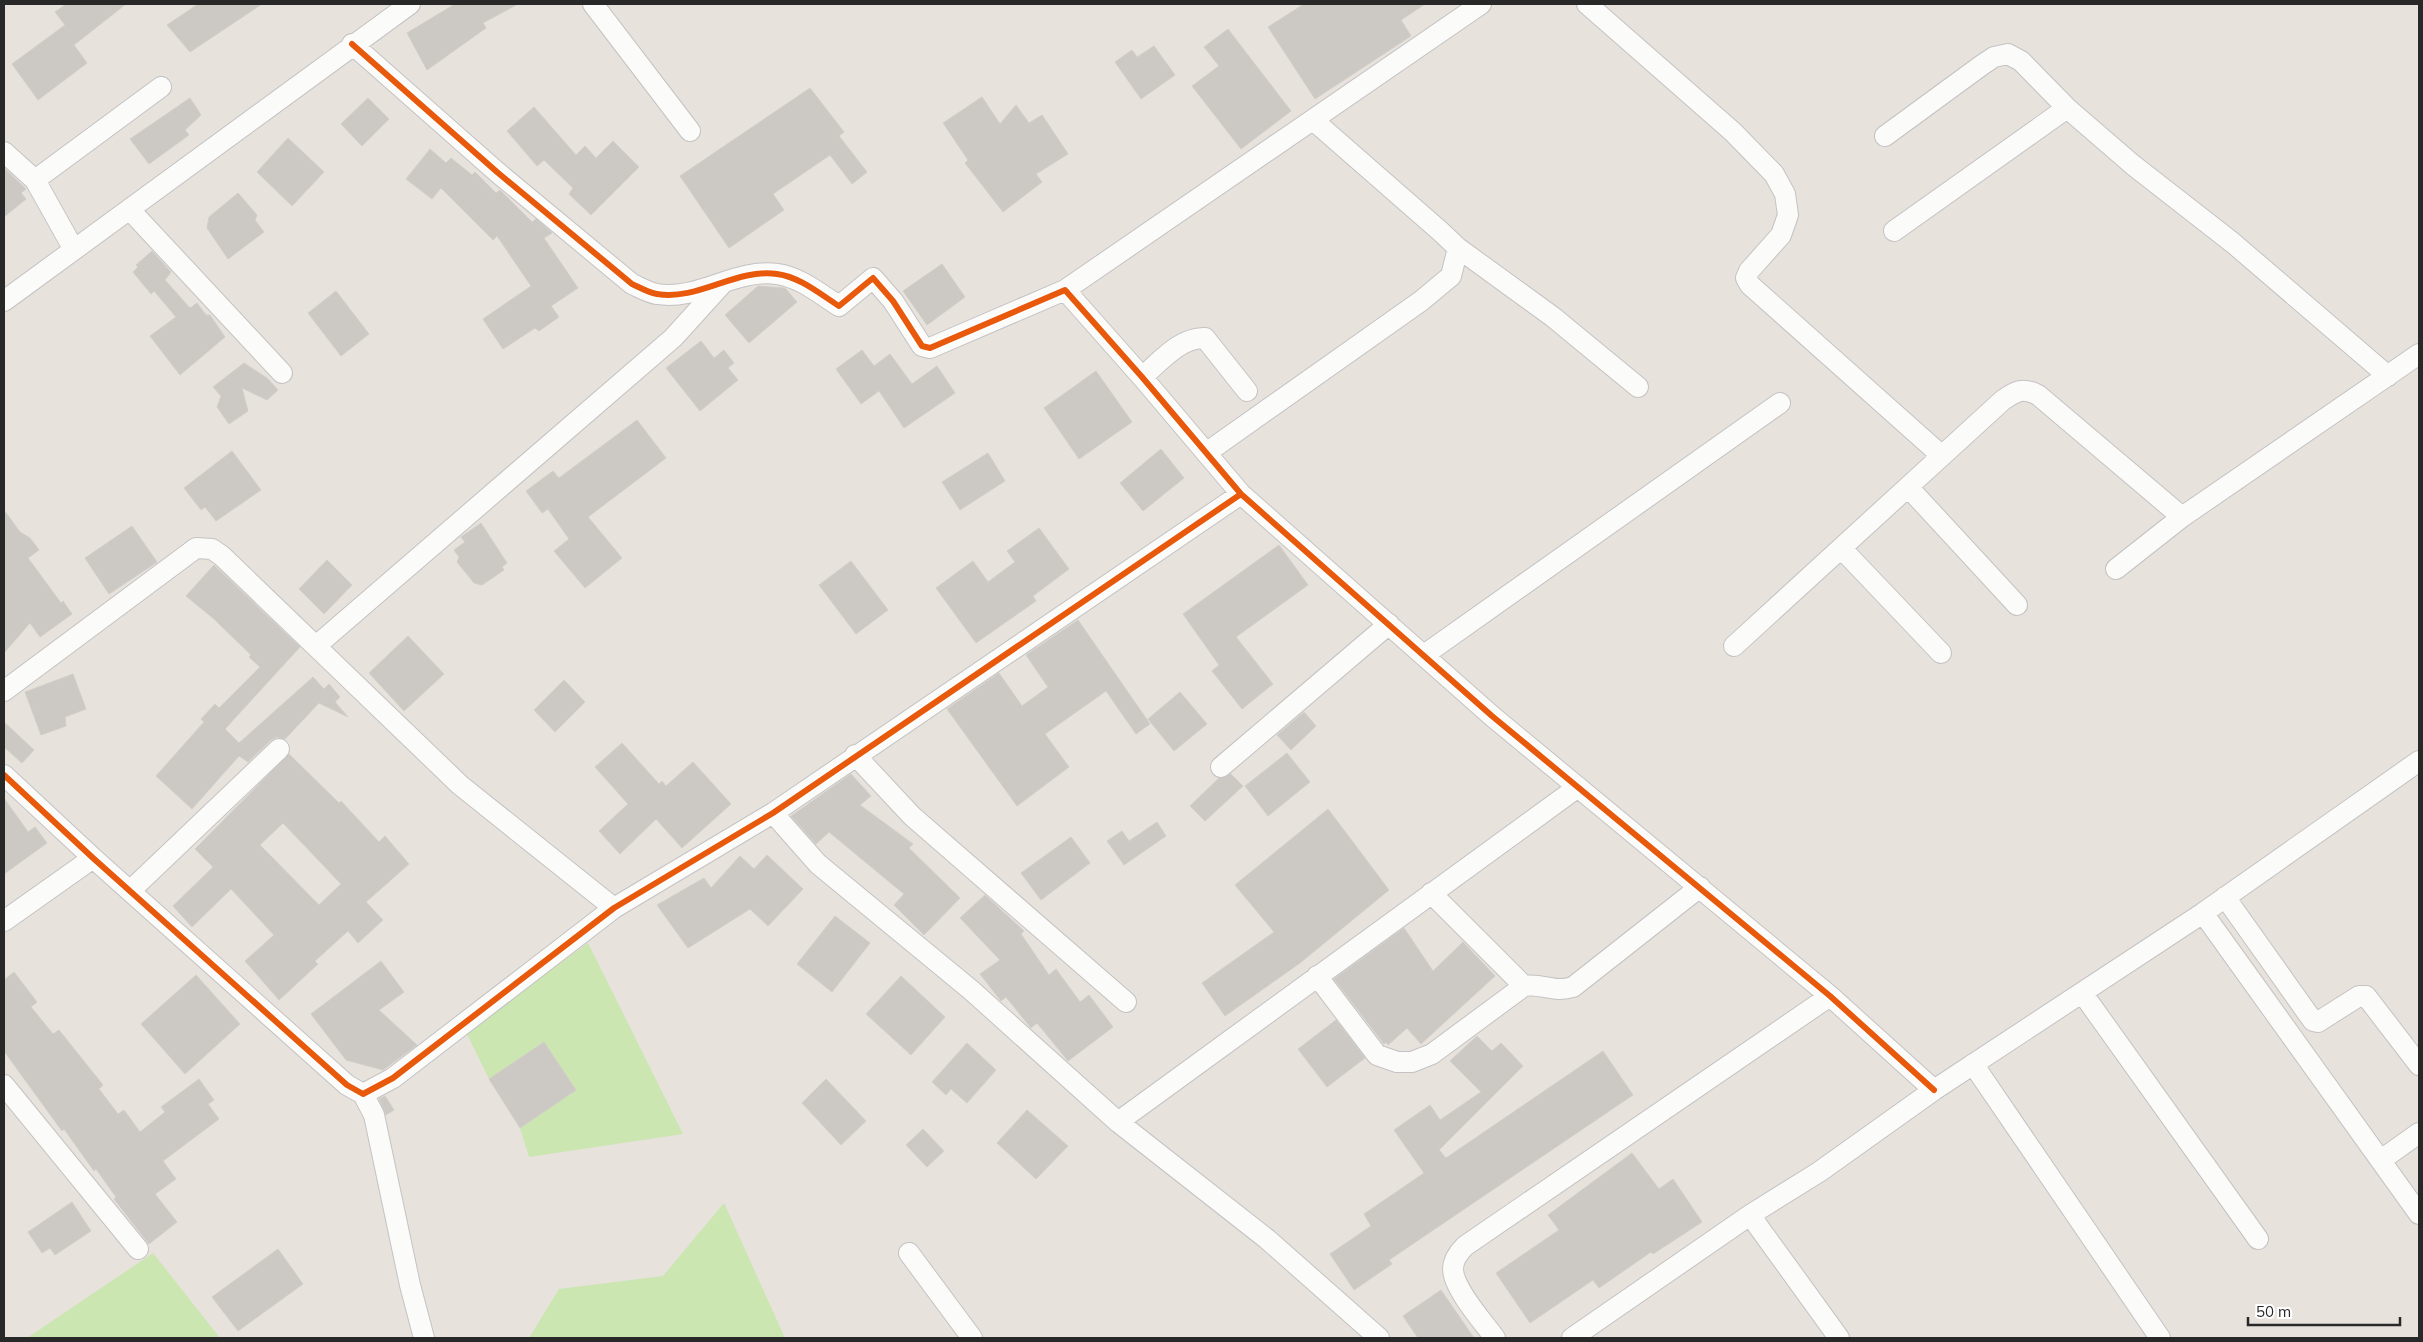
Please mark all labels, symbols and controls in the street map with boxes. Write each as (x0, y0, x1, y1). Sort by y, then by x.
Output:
scale bar (2248, 1294, 2400, 1326)
text: 50 m (2256, 1302, 2291, 1321)

